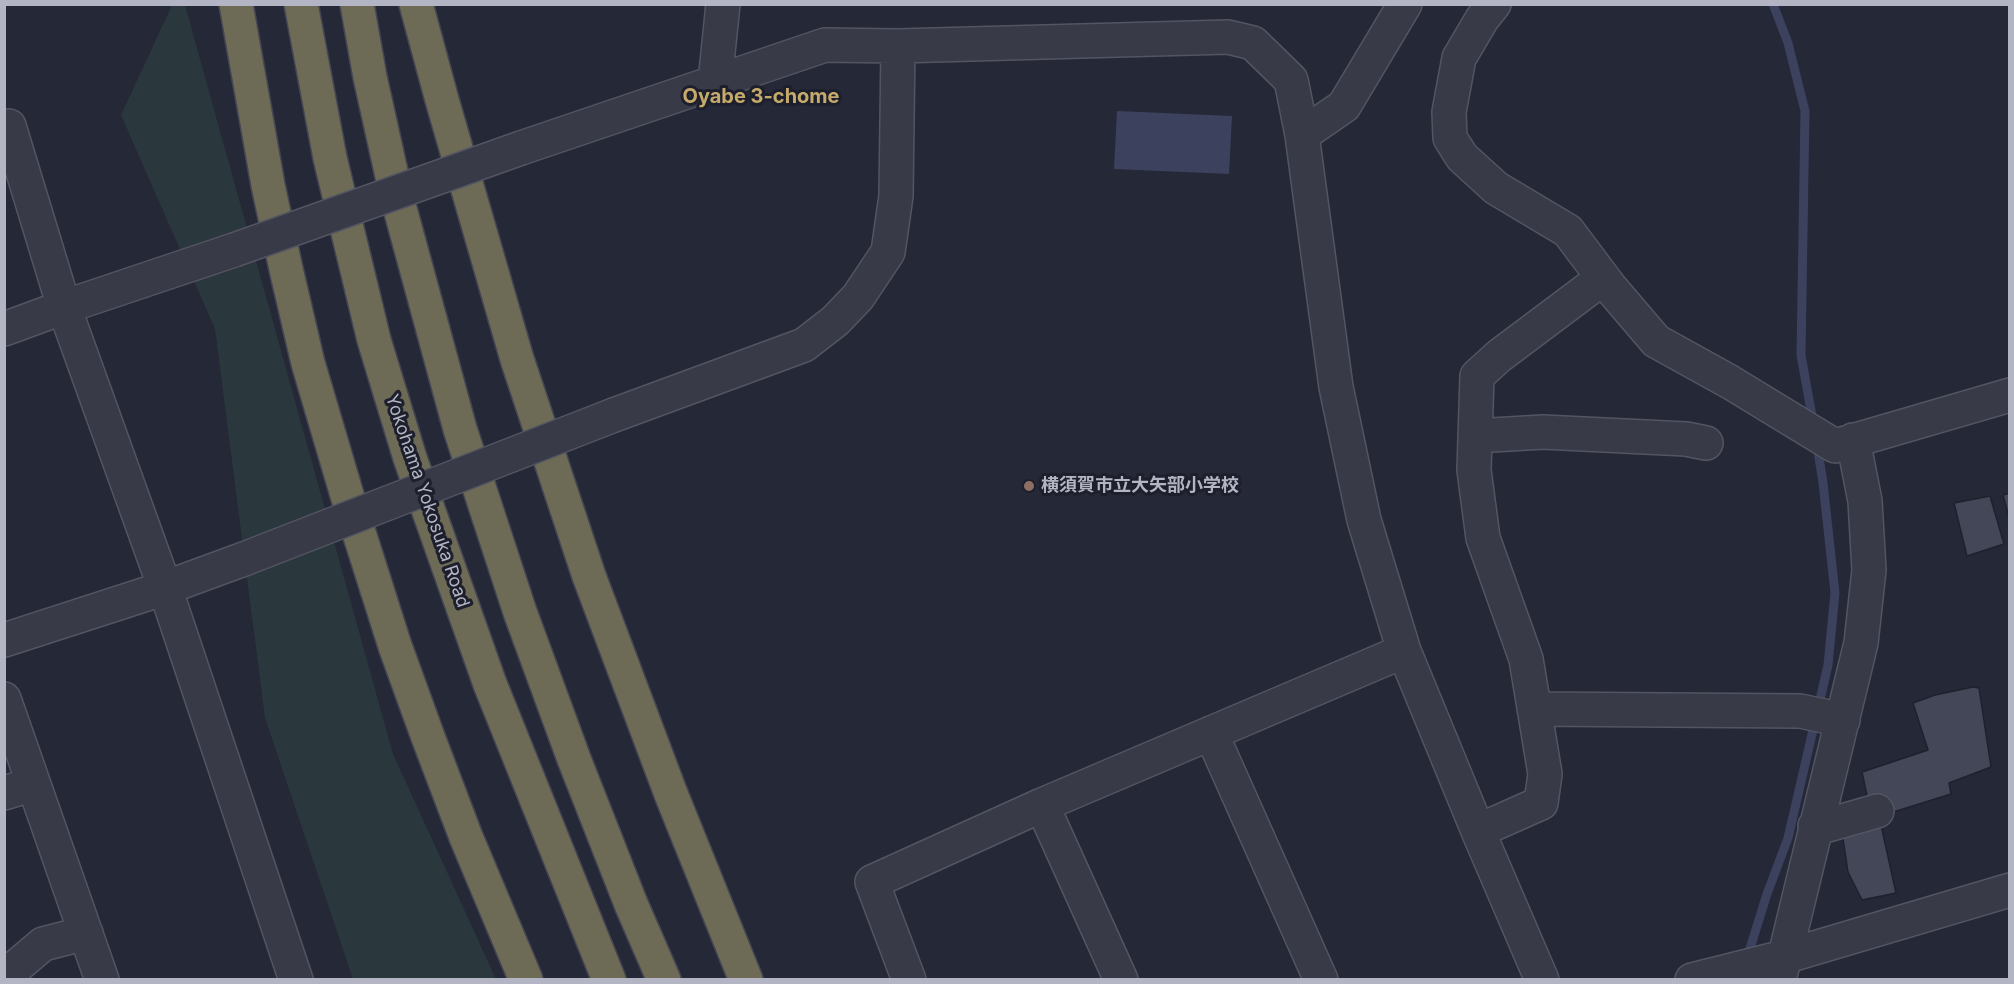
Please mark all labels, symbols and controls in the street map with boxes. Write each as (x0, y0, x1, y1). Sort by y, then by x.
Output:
district label: Oyabe 3-chome (682, 85, 840, 109)
street label: Yokohama Yokosuka Road (380, 392, 474, 610)
place label: 横須賀市立大矢部小学校 (1041, 475, 1239, 497)
marker: 横須賀市立大矢部小学校 (1022, 479, 1036, 493)

